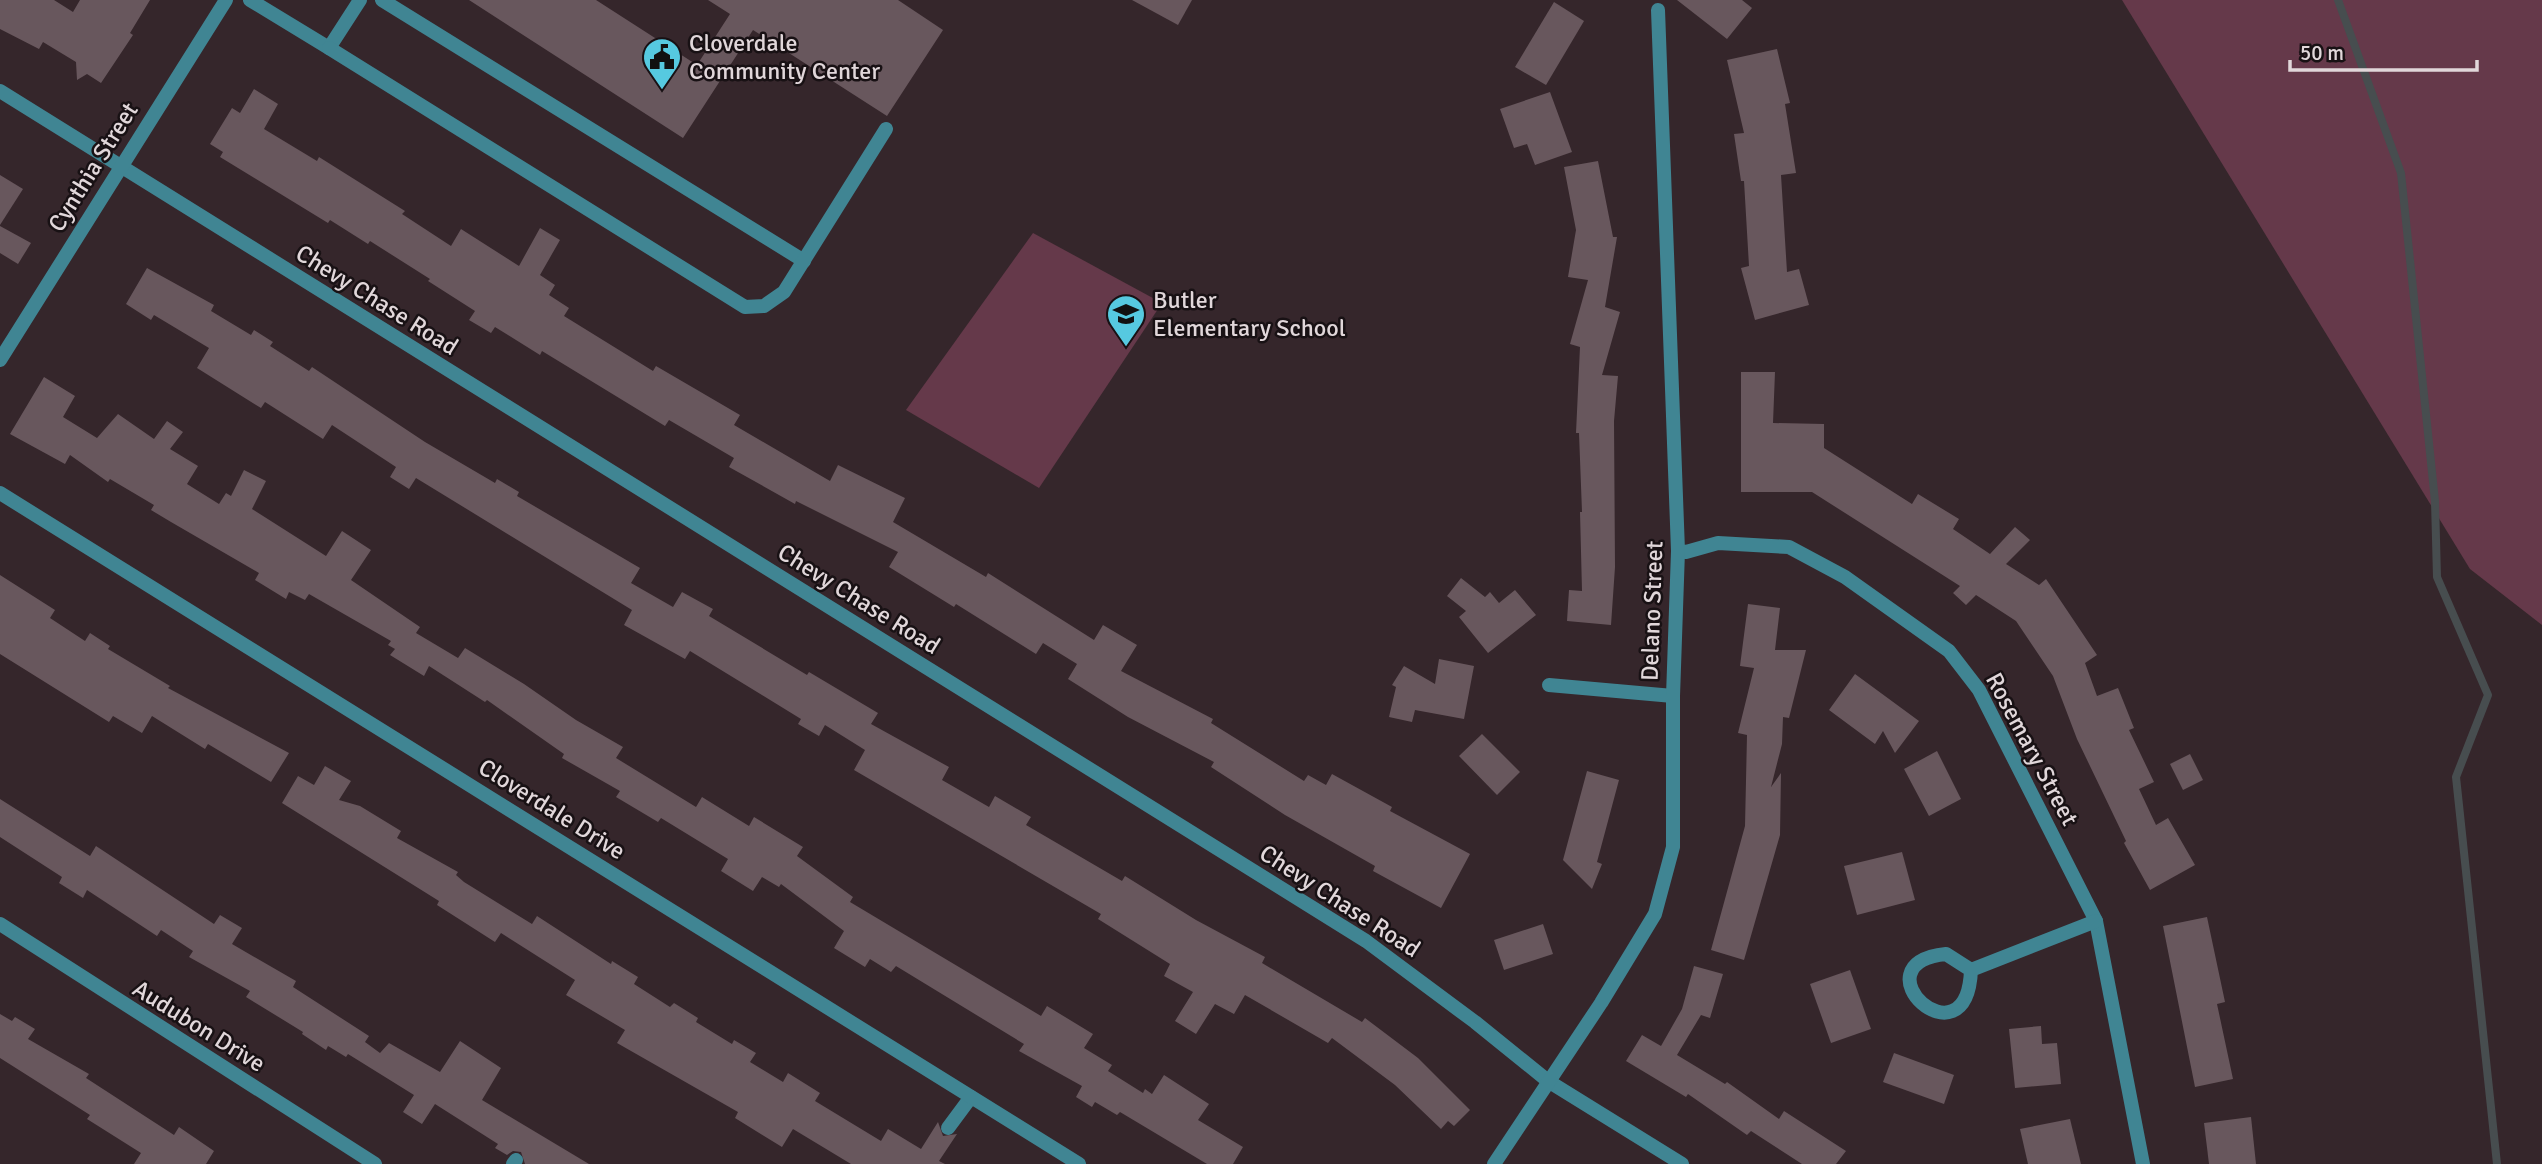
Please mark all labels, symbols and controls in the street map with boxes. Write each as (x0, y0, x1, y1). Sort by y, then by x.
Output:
place label: Cloverdale Community Center (689, 28, 880, 86)
scale bar (2290, 28, 2477, 72)
public building icon: Cloverdale Community Center (641, 36, 683, 91)
text: 50 m (2300, 40, 2344, 66)
street label: Cynthia Street (41, 97, 145, 237)
street label: Chevy Chase Road (290, 238, 464, 362)
place label: Butler Elementary School (1153, 285, 1346, 343)
school or university icon: Butler Elementary School (1105, 293, 1147, 348)
street label: Chevy Chase Road (772, 537, 946, 661)
street label: Delano Street (1635, 540, 1669, 682)
street label: Rosemary Street (1979, 667, 2085, 831)
street label: Cloverdale Drive (473, 752, 631, 866)
street label: Chevy Chase Road (1254, 838, 1426, 964)
street label: Audubon Drive (127, 973, 271, 1079)

